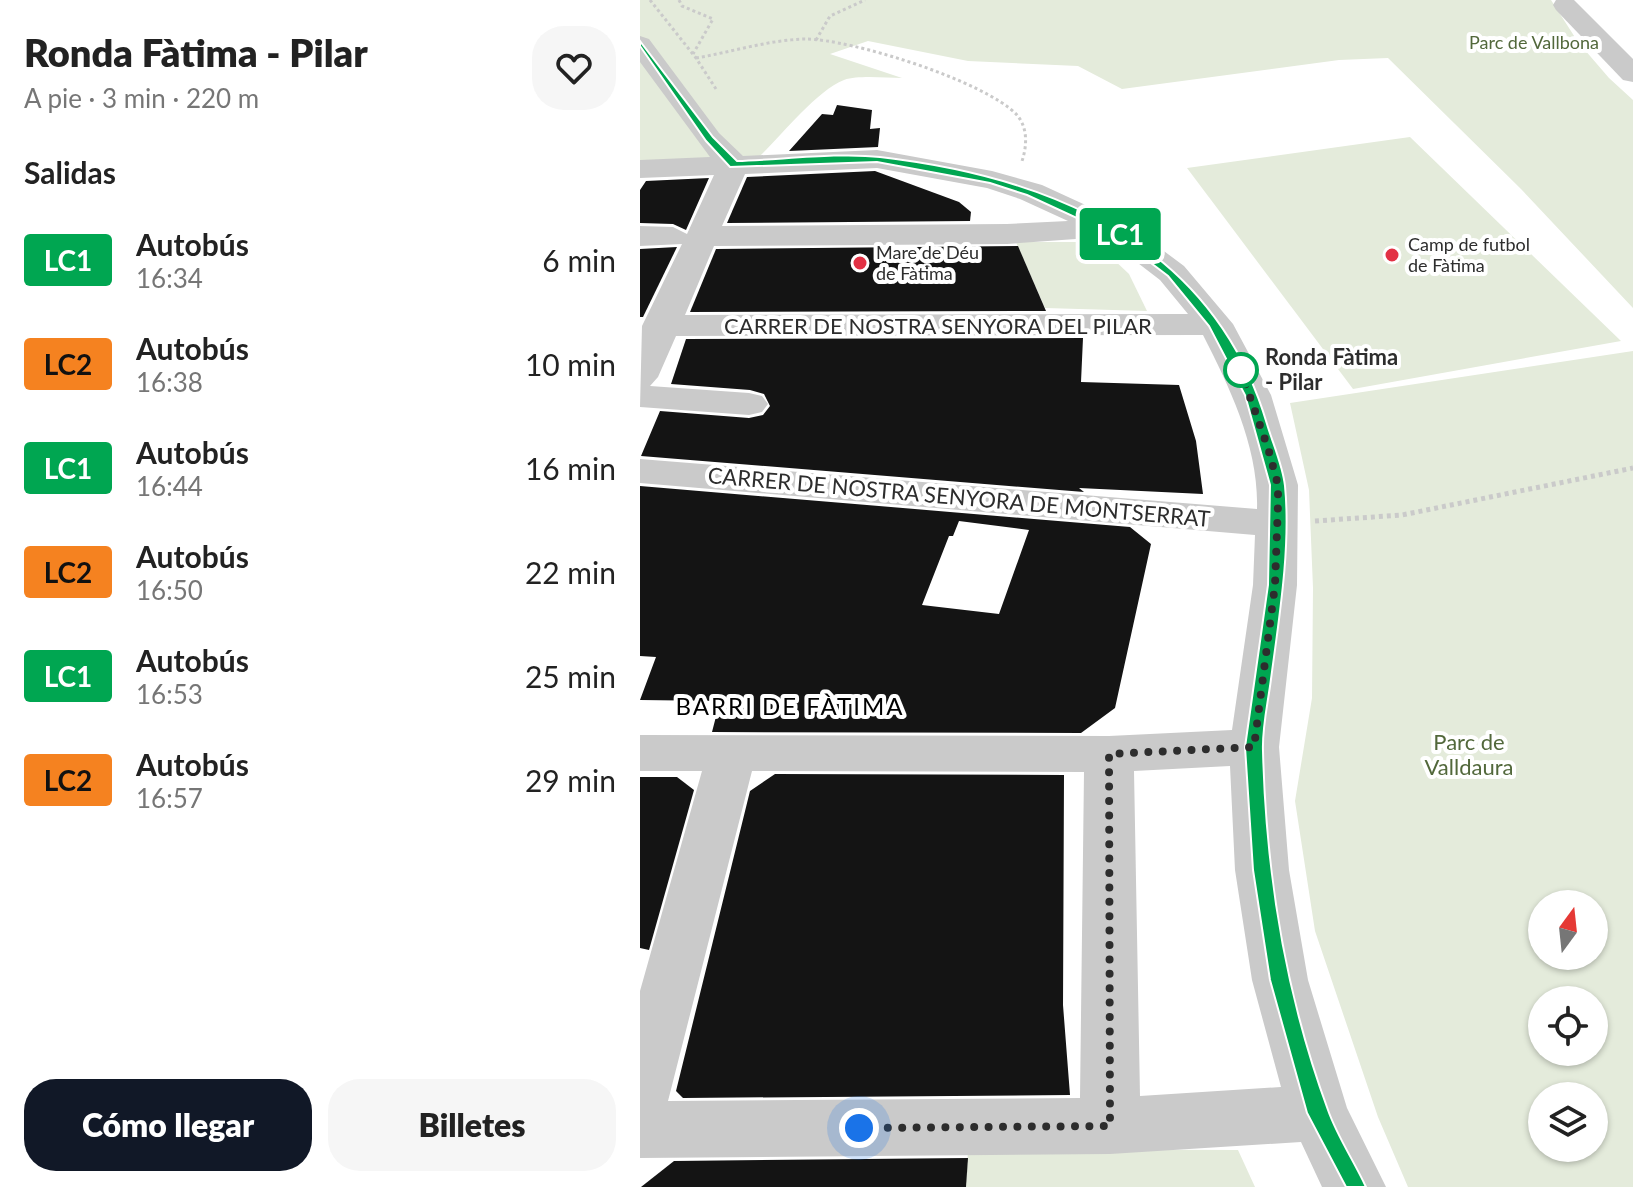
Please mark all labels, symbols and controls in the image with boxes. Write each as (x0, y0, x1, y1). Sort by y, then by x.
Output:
button: heart (532, 26, 616, 110)
text: Ronda Fàtima - Pilar (24, 29, 368, 75)
park label: Parc de Vallbona (1469, 31, 1599, 53)
text: A pie · 3 min · 220 m (24, 82, 259, 114)
text: Salidas (24, 154, 116, 190)
line badge: LC1 (1074, 208, 1166, 260)
text: LC1 (1096, 217, 1144, 251)
text: Autobús (136, 226, 249, 262)
place label: Camp de futbol de Fàtima (1408, 233, 1530, 276)
place label: Mare de Déu de Fàtima (876, 241, 979, 284)
text: 6 min (542, 242, 616, 278)
text: LC1 (44, 243, 92, 277)
marker: Camp de futbol de Fàtima (1383, 246, 1401, 264)
marker: Mare de Déu de Fàtima (851, 254, 869, 272)
text: 16:34 (136, 262, 203, 294)
street label: CARRER DE NOSTRA SENYORA DEL PILAR (724, 312, 1152, 339)
text: Autobús (136, 330, 249, 366)
place label: Ronda Fàtima - Pilar (1265, 343, 1398, 395)
text: 10 min (525, 346, 616, 382)
text: LC2 (44, 347, 92, 381)
marker: Ronda Fàtima - Pilar (1224, 353, 1258, 387)
text: 16:38 (136, 366, 203, 398)
text: Autobús (136, 434, 249, 470)
text: 16 min (525, 450, 616, 486)
text: LC1 (44, 451, 92, 485)
street label: CARRER DE NOSTRA SENYORA DE MONTSERRAT (707, 461, 1211, 532)
text: 16:44 (136, 470, 203, 502)
text: Autobús (136, 538, 249, 574)
text: 22 min (525, 554, 616, 590)
text: LC2 (44, 555, 92, 589)
text: 16:50 (136, 574, 203, 606)
text: Autobús (136, 642, 249, 678)
text: 25 min (525, 658, 616, 694)
text: LC1 (44, 659, 92, 693)
text: 16:53 (136, 678, 203, 710)
district label: BARRI DE FÀTIMA (676, 691, 904, 720)
park label: Parc de Valldaura (1425, 728, 1513, 780)
text: Autobús (136, 746, 249, 782)
text: 29 min (525, 762, 616, 798)
text: LC2 (44, 763, 92, 797)
text: 16:57 (136, 782, 203, 814)
north arrow (1528, 890, 1608, 970)
map controls (1528, 890, 1608, 1162)
button: locate (1528, 986, 1608, 1066)
button: Cómo llegar (24, 1079, 312, 1171)
button: Billetes (328, 1079, 616, 1171)
button: layers (1528, 1082, 1608, 1162)
your location (839, 1108, 879, 1148)

